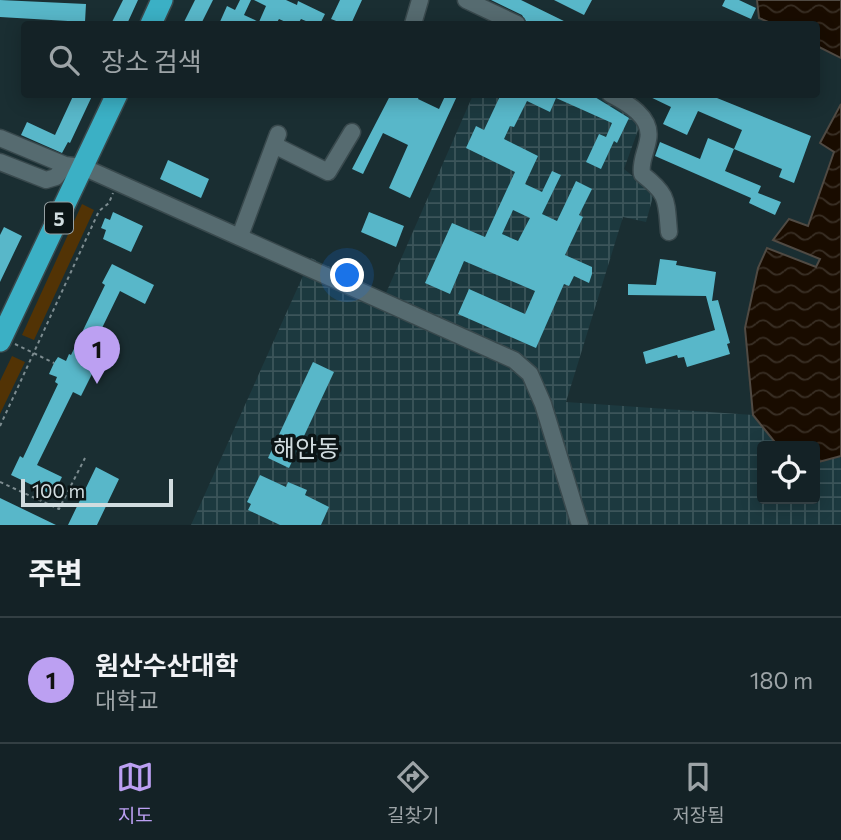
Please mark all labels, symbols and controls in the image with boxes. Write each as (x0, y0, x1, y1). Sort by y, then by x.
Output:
search box (21, 21, 820, 98)
icon: search (45, 41, 83, 79)
text: 장소 검색 (101, 45, 202, 76)
road number: 5 (45, 202, 73, 233)
your location (330, 258, 364, 292)
pin: 1 (74, 326, 120, 384)
district label: 해안동 (273, 433, 339, 462)
map controls (757, 441, 820, 504)
button: locate (757, 441, 820, 504)
scale bar (21, 476, 173, 508)
text: 100 m (32, 479, 85, 502)
text: 주변 (28, 553, 83, 590)
text: 원산수산대학 (95, 649, 239, 680)
text: 1 (46, 666, 56, 694)
text: 180 m (750, 666, 813, 694)
text: 대학교 (95, 686, 158, 714)
tab: 지도 (116, 758, 154, 827)
tab: 길찾기 (387, 758, 439, 827)
tab: 저장됨 (672, 758, 725, 827)

